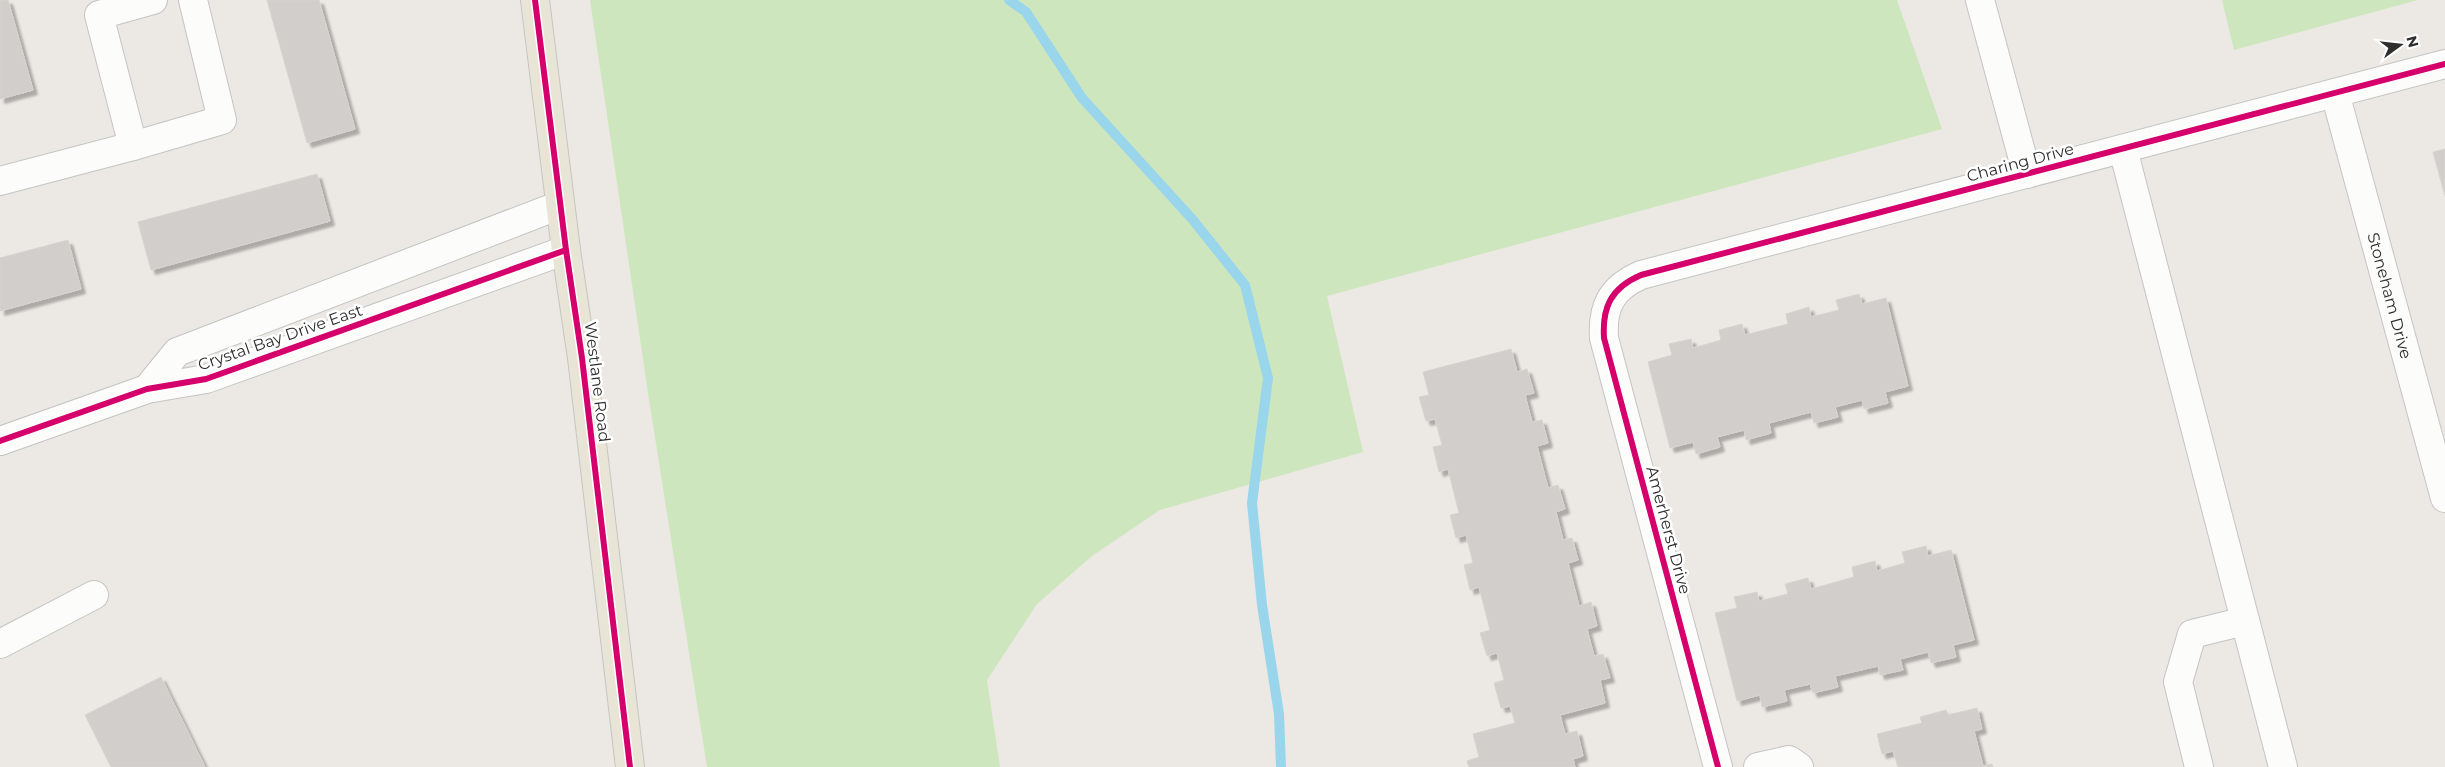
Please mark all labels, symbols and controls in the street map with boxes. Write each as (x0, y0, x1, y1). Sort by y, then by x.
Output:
north arrow (2375, 20, 2425, 70)
text: N (2402, 34, 2423, 49)
street label: Charing Drive (1965, 139, 2076, 186)
street label: Stoneham Drive (2363, 231, 2416, 361)
street label: Crystal Bay Drive East (195, 300, 365, 375)
street label: Westlane Road (581, 321, 614, 443)
street label: Amerherst Drive (1642, 464, 1695, 596)

